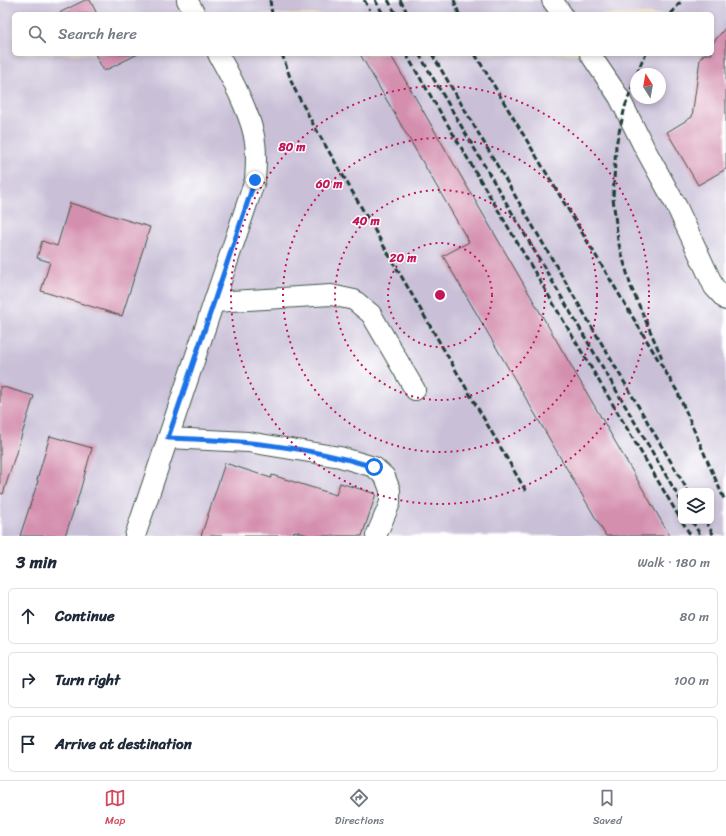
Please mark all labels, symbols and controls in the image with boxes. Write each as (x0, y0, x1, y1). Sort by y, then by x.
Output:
search box (12, 12, 714, 56)
text: Search here (58, 21, 137, 47)
icon: search (26, 23, 48, 45)
north arrow (630, 68, 666, 104)
text: 80 m (277, 136, 306, 158)
route end (246, 171, 264, 189)
text: 60 m (315, 173, 343, 195)
text: 40 m (351, 210, 380, 232)
text: 20 m (389, 247, 417, 269)
centre of rings (433, 288, 447, 302)
route start (365, 458, 383, 476)
map controls (678, 488, 714, 524)
button: layers (678, 488, 714, 524)
text: 3 min (16, 547, 57, 577)
text: Walk · 180 m (638, 551, 710, 574)
text: Continue (55, 603, 115, 629)
icon: ahead (17, 605, 39, 627)
text: 80 m (680, 605, 709, 628)
text: Turn right (55, 667, 120, 693)
icon: right (17, 669, 39, 691)
text: 100 m (674, 669, 709, 692)
text: Arrive at destination (55, 731, 192, 757)
icon: arrive (17, 733, 39, 755)
tab: Map (104, 787, 126, 830)
tab: Directions (335, 787, 384, 830)
tab: Saved (593, 787, 622, 830)

